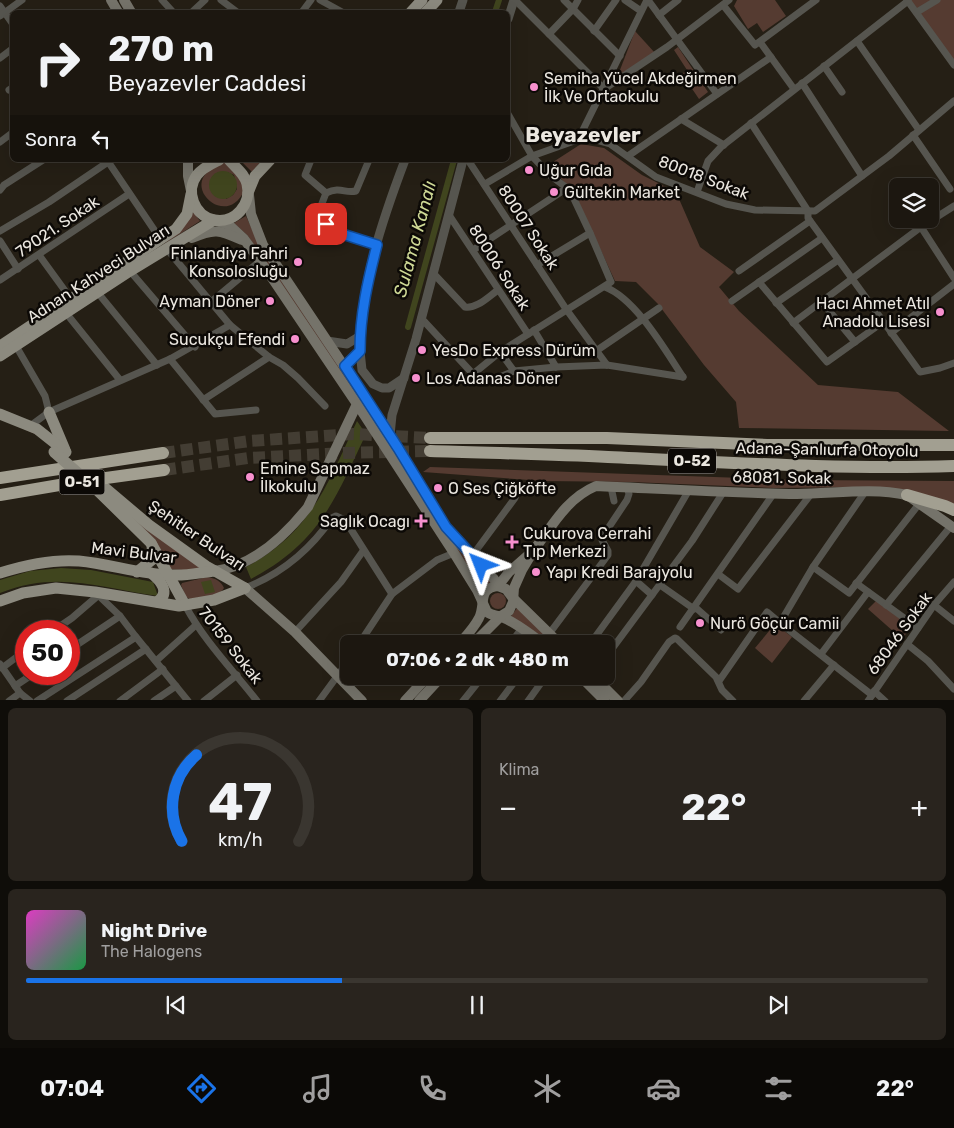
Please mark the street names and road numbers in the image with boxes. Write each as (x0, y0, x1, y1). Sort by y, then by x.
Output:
street label: 80018 Sokak (656, 151, 753, 204)
street label: 80007 Sokak (494, 181, 563, 274)
street label: 79021. Sokak (12, 191, 103, 261)
street label: Adnan Kahveci Bulvarı (24, 220, 173, 327)
street label: 80006 Sokak (465, 221, 535, 314)
street label: Adana-Şanlıurfa Otoyolu (735, 438, 919, 461)
road number: O-52 (668, 448, 716, 474)
street label: 68081. Sokak (732, 467, 833, 488)
road number: O-51 (59, 470, 104, 494)
street label: Şehitler Bulvarı (145, 496, 249, 575)
street label: Mavi Bulvar (90, 538, 178, 567)
street label: 68046 Sokak (863, 588, 936, 678)
street label: 70159 Sokak (195, 603, 267, 688)

